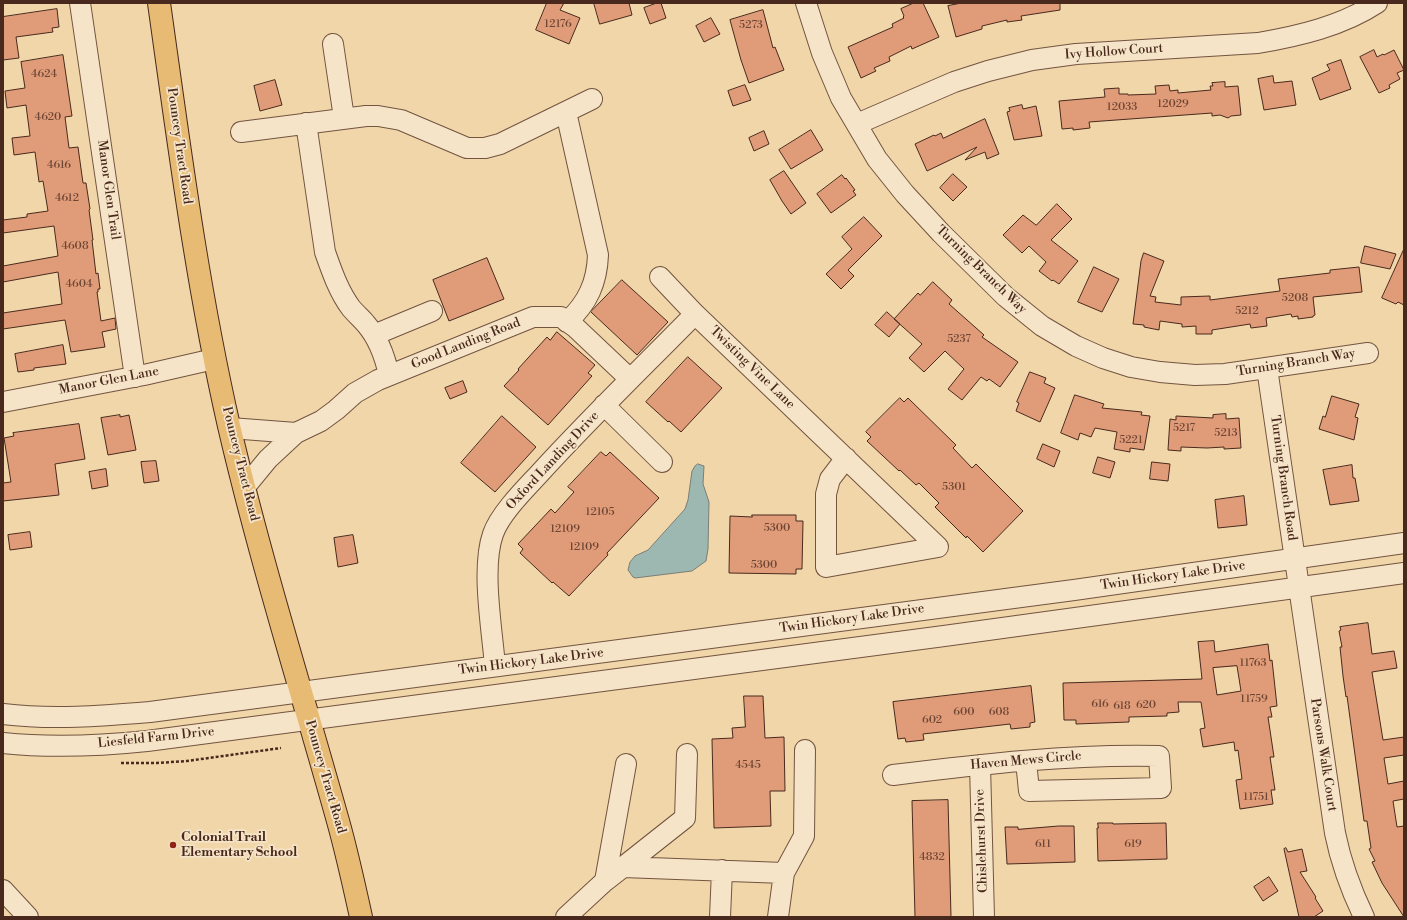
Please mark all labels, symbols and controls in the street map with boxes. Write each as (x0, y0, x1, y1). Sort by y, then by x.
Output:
house number: 12176 (544, 17, 572, 31)
house number: 5273 (739, 18, 763, 32)
street label: Ivy Hollow Court (1064, 41, 1164, 63)
house number: 4624 (31, 67, 57, 81)
street label: Pouncey Tract Road (163, 87, 195, 205)
house number: 12029 (1157, 97, 1189, 111)
house number: 12033 (1107, 100, 1137, 114)
house number: 4620 (35, 110, 61, 124)
street label: Manor Glen Trail (93, 139, 123, 241)
house number: 4616 (47, 158, 71, 172)
house number: 4612 (55, 191, 79, 205)
street label: Turning Branch Way (932, 223, 1030, 317)
house number: 4608 (61, 239, 89, 253)
house number: 4604 (65, 277, 93, 291)
house number: 5208 (1282, 291, 1308, 305)
house number: 5212 (1235, 304, 1259, 318)
street label: Good Landing Road (409, 315, 523, 373)
street label: Twisting Vine Lane (706, 323, 798, 413)
house number: 5237 (947, 332, 971, 346)
street label: Turning Branch Way (1235, 346, 1357, 380)
street label: Manor Glen Lane (58, 364, 160, 398)
street label: Pouncey Tract Road (218, 405, 262, 523)
street label: Oxford Landing Drive (503, 409, 603, 513)
street label: Turning Branch Road (1266, 414, 1300, 542)
house number: 5217 (1173, 421, 1195, 435)
house number: 5213 (1214, 426, 1238, 440)
house number: 5221 (1119, 433, 1143, 447)
house number: 5301 (942, 480, 966, 494)
house number: 12105 (585, 505, 615, 519)
house number: 5300 (764, 521, 790, 535)
house number: 12109 (550, 522, 580, 536)
house number: 12109 (569, 540, 599, 554)
house number: 5300 (751, 558, 777, 572)
street label: Twin Hickory Lake Drive (1100, 558, 1246, 594)
street label: Twin Hickory Lake Drive (779, 601, 925, 637)
street label: Twin Hickory Lake Drive (458, 645, 604, 679)
house number: 11763 (1239, 656, 1267, 670)
house number: 11759 (1240, 692, 1268, 706)
house number: 616 (1091, 697, 1109, 711)
street label: Parsons Walk Court (1306, 697, 1340, 813)
house number: 620 (1136, 698, 1156, 712)
house number: 618 (1113, 699, 1131, 713)
house number: 600 (953, 705, 975, 719)
house number: 608 (989, 705, 1009, 719)
house number: 602 (922, 713, 942, 727)
street label: Pouncey Tract Road (301, 718, 349, 836)
street label: Liesfeld Farm Drive (97, 724, 215, 752)
street label: Haven Mews Circle (970, 748, 1082, 774)
house number: 4545 (735, 758, 761, 772)
street label: Chislehurst Drive (972, 789, 992, 893)
house number: 11751 (1243, 790, 1269, 804)
place label: Colonial Trail Elementary School (181, 830, 297, 861)
house number: 611 (1035, 837, 1051, 851)
house number: 619 (1124, 837, 1142, 851)
marker: Colonial Trail Elementary School (168, 840, 178, 850)
house number: 4832 (919, 850, 945, 864)

